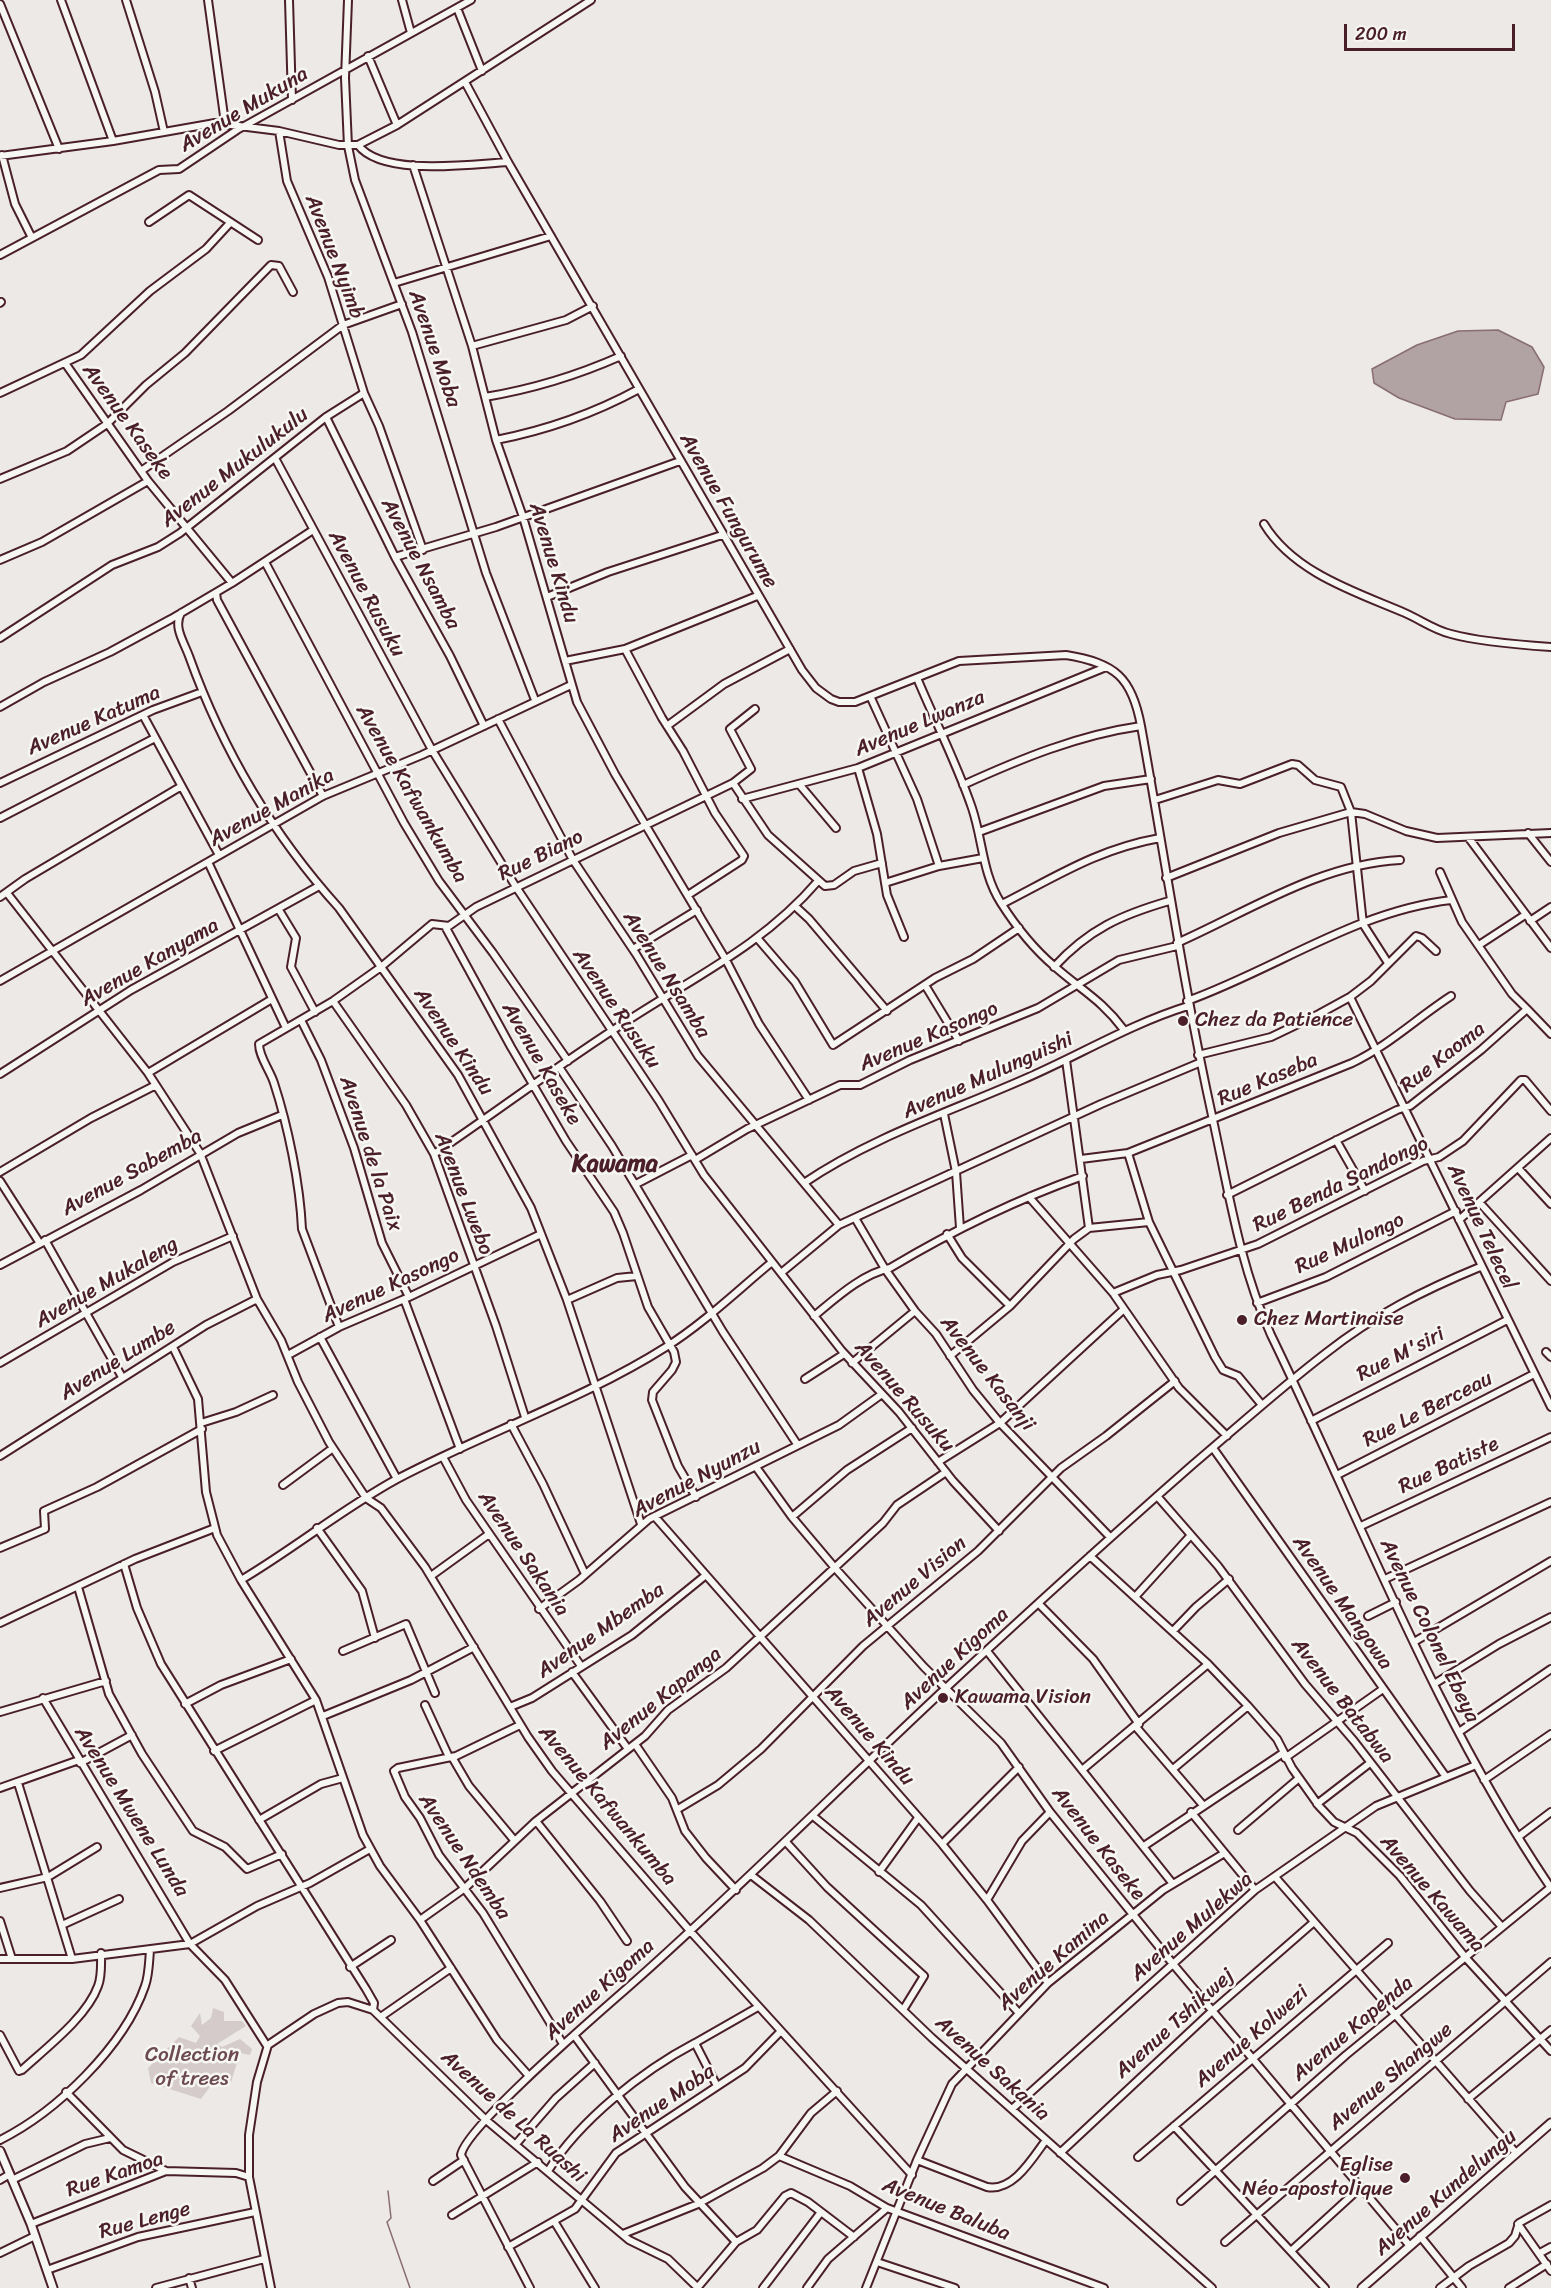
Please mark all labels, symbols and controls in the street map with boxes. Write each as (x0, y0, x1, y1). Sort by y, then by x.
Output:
scale bar (1347, 12, 1518, 50)
text: 200 m (1355, 18, 1407, 50)
street label: Avenue Mukuna (175, 62, 313, 158)
street label: Avenue Nyimb (299, 191, 369, 323)
street label: Avenue Moba (402, 287, 466, 411)
street label: Avenue Kaseke (76, 359, 178, 485)
street label: Avenue Mukulukulu (156, 403, 314, 533)
street label: Avenue Fungurume (673, 429, 783, 593)
street label: Avenue Nsamba (375, 494, 465, 634)
street label: Avenue Kindu (523, 500, 583, 626)
street label: Avenue Rusuku (322, 526, 410, 662)
street label: Avenue Katuma (24, 680, 164, 762)
street label: Avenue Lwanza (851, 685, 989, 763)
street label: Avenue Kafwankumba (350, 700, 472, 888)
street label: Avenue Manika (205, 763, 339, 853)
street label: Rue Biano (494, 825, 588, 887)
street label: Avenue Nsamba (617, 907, 715, 1043)
street label: Avenue Kanyama (76, 913, 224, 1013)
street label: Avenue Rusuku (566, 944, 666, 1074)
street label: Avenue Kindu (408, 983, 498, 1101)
street label: Avenue Kasongo (856, 996, 1002, 1078)
street label: Avenue Kaseke (496, 998, 586, 1130)
place label: Chez da Patience (1195, 1008, 1353, 1034)
marker: Chez da Patience (1176, 1014, 1190, 1028)
street label: Rue Kaoma (1395, 1017, 1491, 1099)
street label: Avenue Mulunguishi (899, 1027, 1077, 1125)
street label: Rue Kaseba (1214, 1048, 1322, 1112)
street label: Avenue de la Paix (333, 1073, 407, 1235)
street label: Avenue Sabemba (57, 1124, 207, 1222)
street label: Avenue Lwebo (428, 1129, 498, 1259)
street label: Rue Benda Sandongo (1249, 1132, 1433, 1238)
district label: Kawama (572, 1151, 658, 1179)
street label: Avenue Telecel (1441, 1160, 1521, 1294)
street label: Rue Mulongo (1291, 1208, 1409, 1280)
street label: Avenue Mukaleng (31, 1232, 183, 1334)
street label: Avenue Kasongo (318, 1243, 464, 1329)
place label: Chez Martinaise (1254, 1307, 1404, 1333)
street label: Avenue Kasanji (934, 1311, 1040, 1437)
marker: Chez Martinaise (1235, 1313, 1249, 1327)
street label: Avenue Lumbe (56, 1315, 180, 1407)
street label: Rue M'siri (1353, 1322, 1449, 1388)
street label: Avenue Rusuku (849, 1336, 959, 1458)
street label: Rue Le Berceau (1359, 1367, 1497, 1453)
street label: Rue Batiste (1395, 1432, 1503, 1500)
street label: Avenue Nyunzu (629, 1435, 765, 1523)
street label: Avenue Sakania (472, 1487, 574, 1621)
street label: Avenue Vision (858, 1531, 972, 1633)
street label: Avenue Mangowa (1286, 1531, 1398, 1675)
street label: Avenue Colonel Ebeya (1374, 1535, 1484, 1727)
street label: Avenue Mbemba (532, 1578, 670, 1684)
street label: Avenue Kigoma (896, 1602, 1014, 1716)
street label: Avenue Batabwa (1285, 1633, 1399, 1769)
street label: Avenue Kapanga (595, 1642, 727, 1756)
street label: Avenue Kindu (819, 1681, 919, 1791)
place label: Kawama Vision (955, 1685, 1091, 1711)
marker: Kawama Vision (936, 1691, 950, 1705)
street label: Avenue Kafwankumba (532, 1721, 682, 1891)
street label: Avenue Mwene Lunda (68, 1722, 194, 1902)
street label: Avenue Kaseke (1046, 1782, 1150, 1906)
street label: Avenue Ndemba (413, 1789, 515, 1925)
street label: Avenue Kawama (1374, 1830, 1490, 1958)
street label: Avenue Mulekwa (1126, 1867, 1258, 1987)
street label: Avenue Kamina (993, 1906, 1115, 2016)
street label: Avenue Kigoma (540, 1934, 660, 2046)
street label: Avenue Tshikwej (1110, 1964, 1240, 2084)
street label: Avenue Kapenda (1287, 1971, 1419, 2087)
street label: Avenue Kolwezi (1190, 1981, 1314, 2093)
street label: Avenue Sakania (929, 2011, 1055, 2127)
street label: Avenue Shangwe (1324, 2018, 1458, 2136)
park label: Collection of trees (145, 2043, 239, 2093)
street label: Avenue de La Ruashi (435, 2045, 591, 2189)
street label: Avenue Moba (604, 2059, 720, 2149)
street label: Avenue Kundelungu (1370, 2124, 1522, 2262)
street label: Rue Kamoa (63, 2147, 167, 2203)
place label: Eglise Néo-apostolique (1242, 2153, 1393, 2203)
marker: Eglise Néo-apostolique (1398, 2171, 1412, 2185)
street label: Avenue Baluba (879, 2173, 1013, 2247)
street label: Rue Lenge (97, 2197, 193, 2245)

